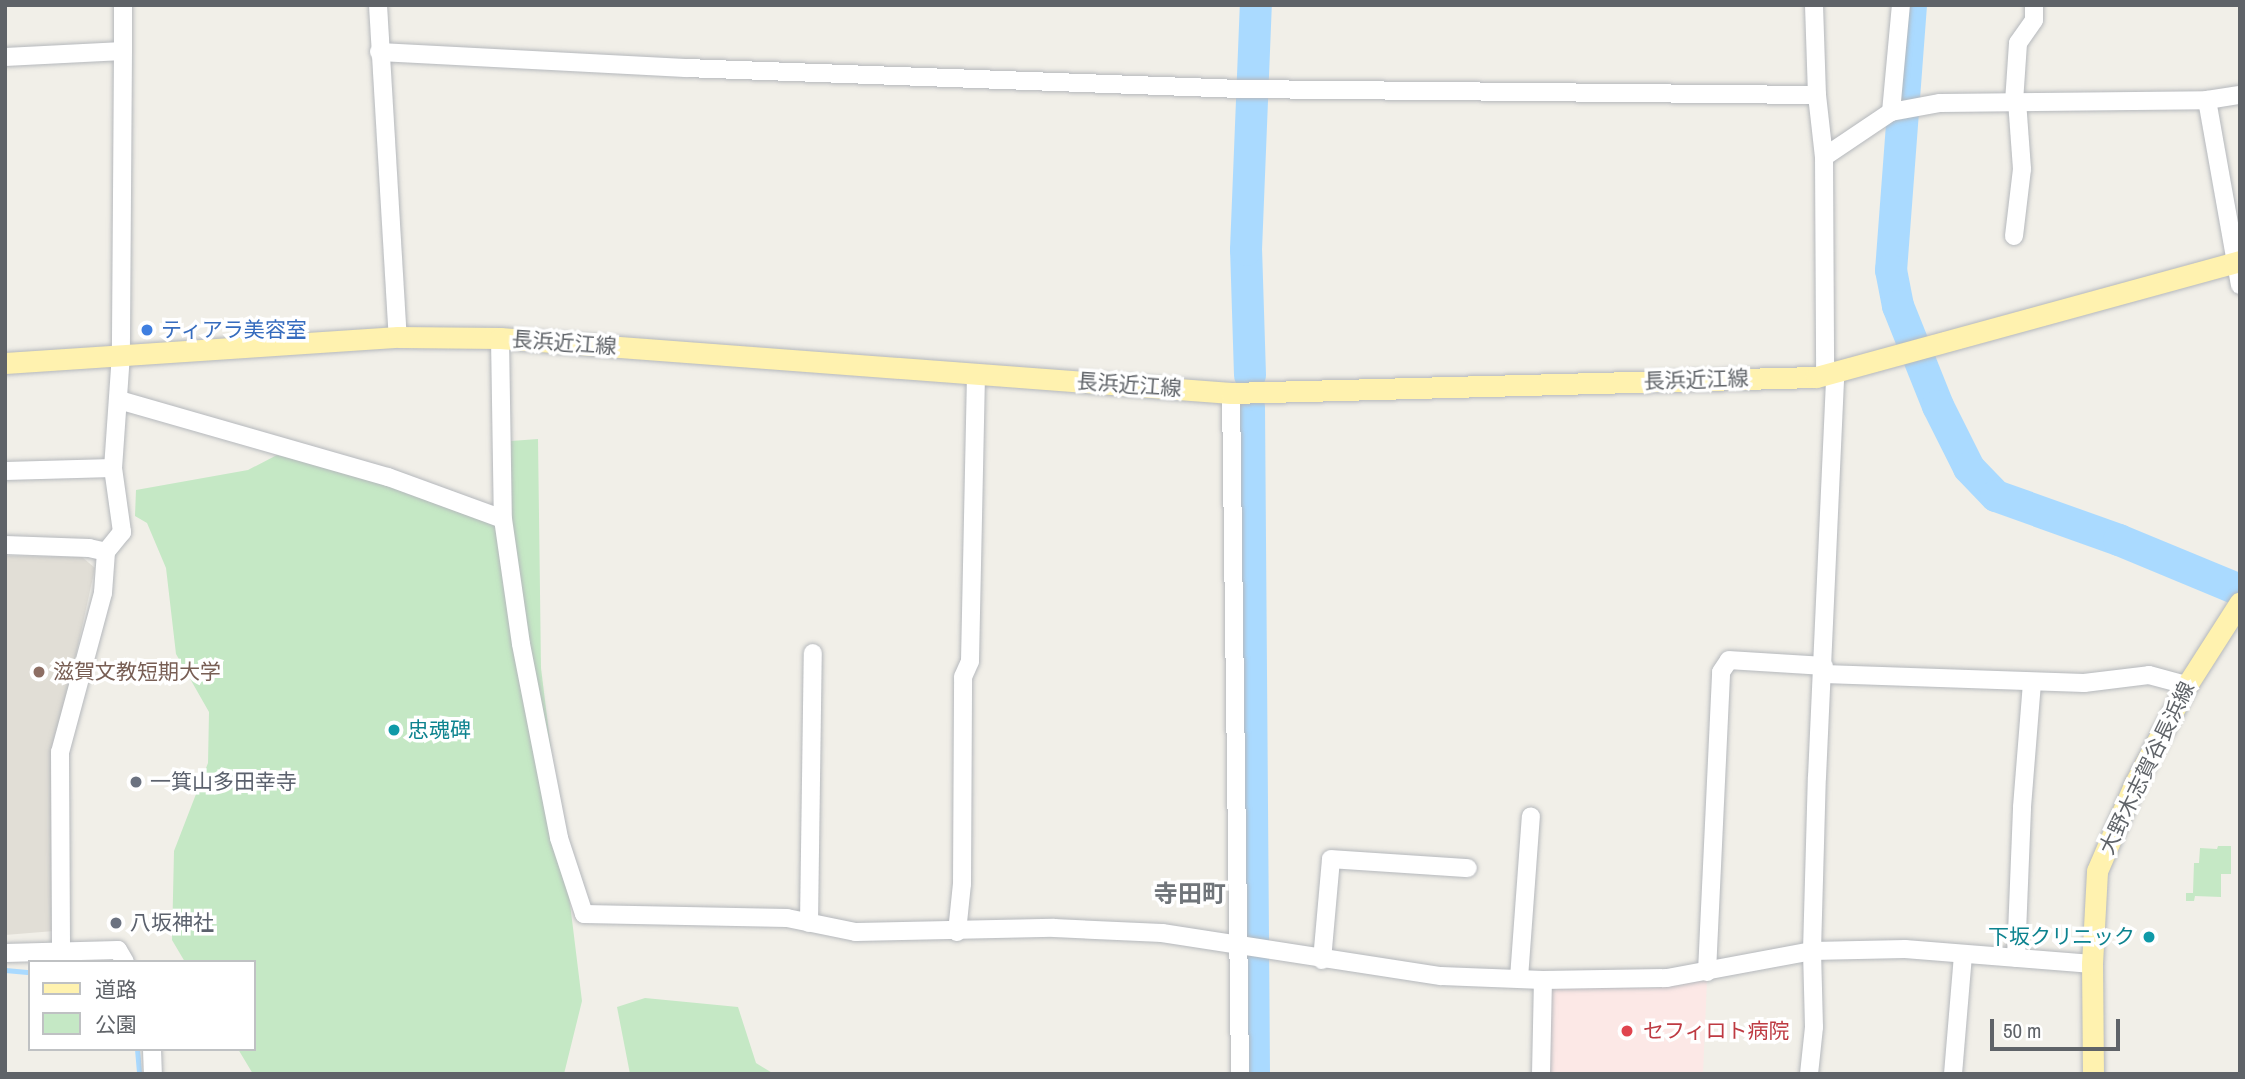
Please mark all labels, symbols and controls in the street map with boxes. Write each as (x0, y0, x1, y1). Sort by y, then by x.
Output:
place label: ティアラ美容室 (161, 317, 308, 343)
marker: ティアラ美容室 (139, 322, 155, 338)
street label: 長浜近江線 (511, 327, 617, 359)
street label: 長浜近江線 (1643, 366, 1749, 394)
street label: 長浜近江線 (1076, 369, 1182, 401)
place label: 滋賀文教短期大学 (53, 659, 221, 685)
marker: 滋賀文教短期大学 (31, 664, 47, 680)
street label: 大野木志賀谷長浜線 (2094, 678, 2200, 858)
place label: 忠魂碑 (408, 717, 471, 743)
marker: 忠魂碑 (386, 722, 402, 738)
place label: 一箕山多田幸寺 (150, 769, 297, 795)
marker: 一箕山多田幸寺 (128, 774, 144, 790)
district label: 寺田町 (1154, 880, 1226, 908)
place label: 八坂神社 (130, 910, 214, 936)
marker: 八坂神社 (108, 915, 124, 931)
place label: 下坂クリニック (1988, 924, 2135, 950)
marker: 下坂クリニック (2141, 929, 2157, 945)
legend (28, 960, 256, 1051)
text: 道路 (95, 975, 137, 1004)
scale bar (1993, 1006, 2122, 1050)
text: 公園 (95, 1010, 137, 1039)
text: 50 m (2003, 1016, 2041, 1045)
place label: セフィロト病院 (1643, 1018, 1790, 1044)
marker: セフィロト病院 (1617, 1021, 1637, 1041)

